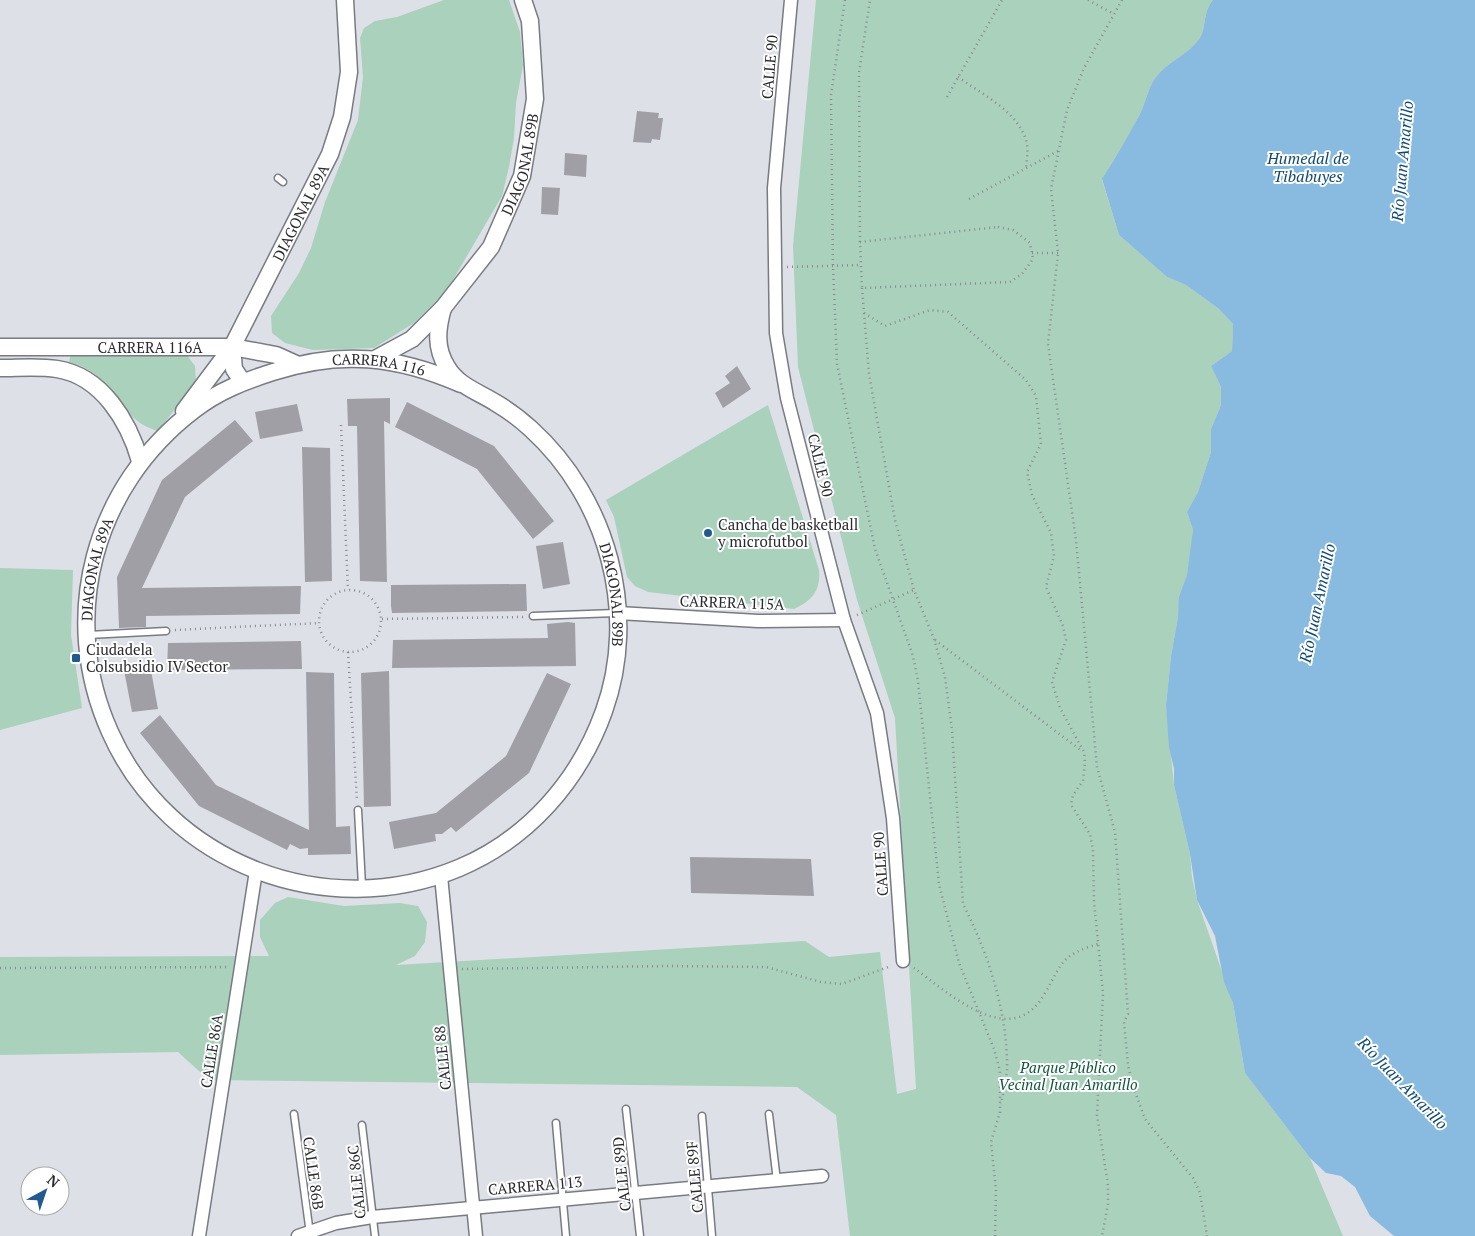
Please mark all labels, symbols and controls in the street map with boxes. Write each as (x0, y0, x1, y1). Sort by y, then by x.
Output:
street label: CALLE 90 (756, 34, 782, 100)
water label: Río Juan Amarillo (1386, 100, 1418, 223)
street label: DIAGONAL 89B (496, 112, 542, 218)
water label: Humedal de Tibabuyes (1266, 147, 1349, 187)
street label: DIAGONAL 89A (267, 160, 334, 264)
street label: CARRERA 116A (98, 337, 203, 357)
street label: CARRERA 116 (331, 349, 428, 380)
street label: CALLE 90 (804, 431, 838, 499)
street label: DIAGONAL 89A (76, 513, 118, 621)
place label: Cancha de basketball y microfutbol (717, 514, 858, 551)
marker: Cancha de basketball y microfutbol (702, 527, 714, 539)
street label: DIAGONAL 89B (595, 540, 628, 647)
water label: Río Juan Amarillo (1293, 542, 1340, 665)
street label: CARRERA 115A (679, 590, 785, 614)
place label: Ciudadela Colsubsidio IV Sector (86, 639, 228, 676)
marker: Ciudadela Colsubsidio IV Sector (70, 652, 82, 664)
street label: CALLE 90 (868, 831, 892, 897)
street label: CALLE 86A (195, 1012, 227, 1089)
street label: CALLE 88 (429, 1025, 455, 1091)
water label: Río Juan Amarillo (1352, 1031, 1453, 1134)
park label: Parque Público Vecinal Juan Amarillo (998, 1057, 1138, 1094)
street label: CALLE 86B (299, 1135, 329, 1211)
street label: CALLE 89D (607, 1136, 635, 1212)
street label: CALLE 89F (681, 1140, 707, 1214)
street label: CALLE 86C (342, 1144, 370, 1220)
north arrow (20, 1166, 70, 1216)
text: N (44, 1170, 64, 1192)
street label: CARRERA 113 (487, 1171, 583, 1199)

